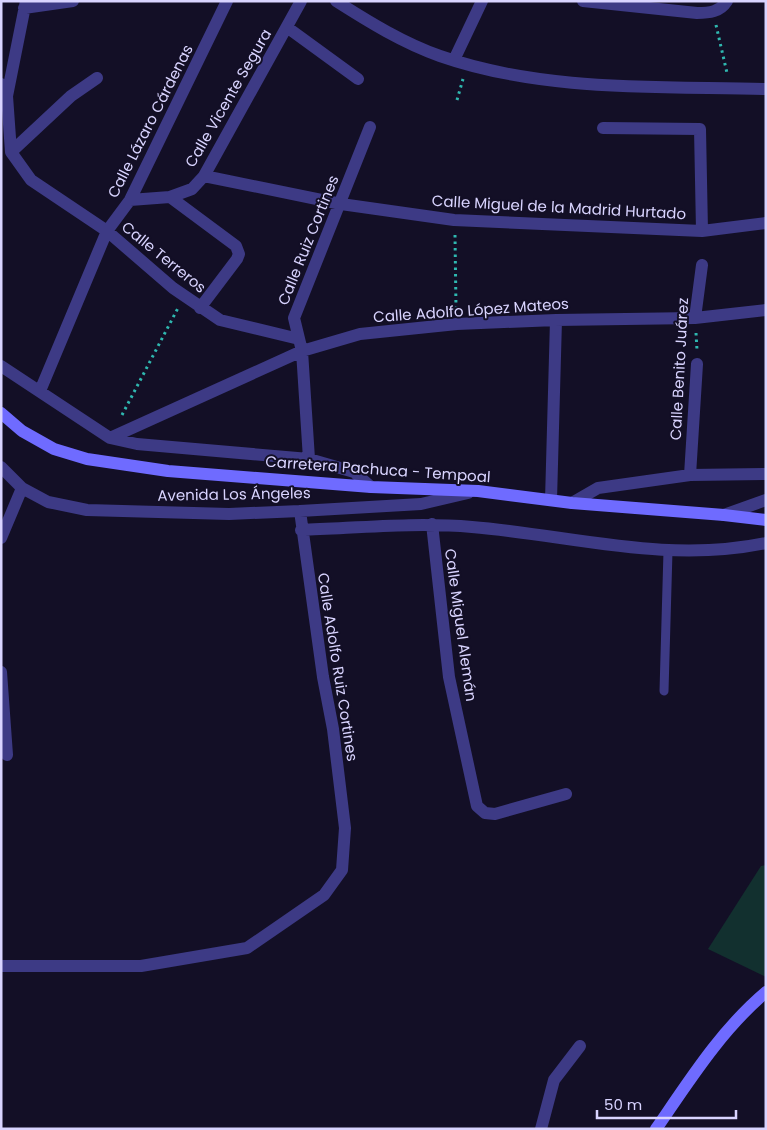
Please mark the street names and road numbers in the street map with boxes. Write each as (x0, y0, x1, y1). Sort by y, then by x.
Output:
street label: Calle Vicente Segura (180, 25, 276, 171)
street label: Calle Lázaro Cárdenas (102, 41, 198, 201)
street label: Calle Ruiz Cortines (272, 172, 344, 308)
street label: Calle Miguel de la Madrid Hurtado (431, 190, 687, 224)
street label: Calle Terreros (117, 216, 211, 298)
street label: Calle Adolfo López Mateos (372, 293, 570, 327)
street label: Calle Benito Juárez (665, 297, 693, 441)
street label: Carretera Pachuca - Tempoal (265, 451, 491, 487)
street label: Avenida Los Ángeles (157, 482, 311, 506)
street label: Calle Miguel Alemán (440, 547, 482, 703)
street label: Calle Adolfo Ruiz Cortines (313, 571, 363, 763)

